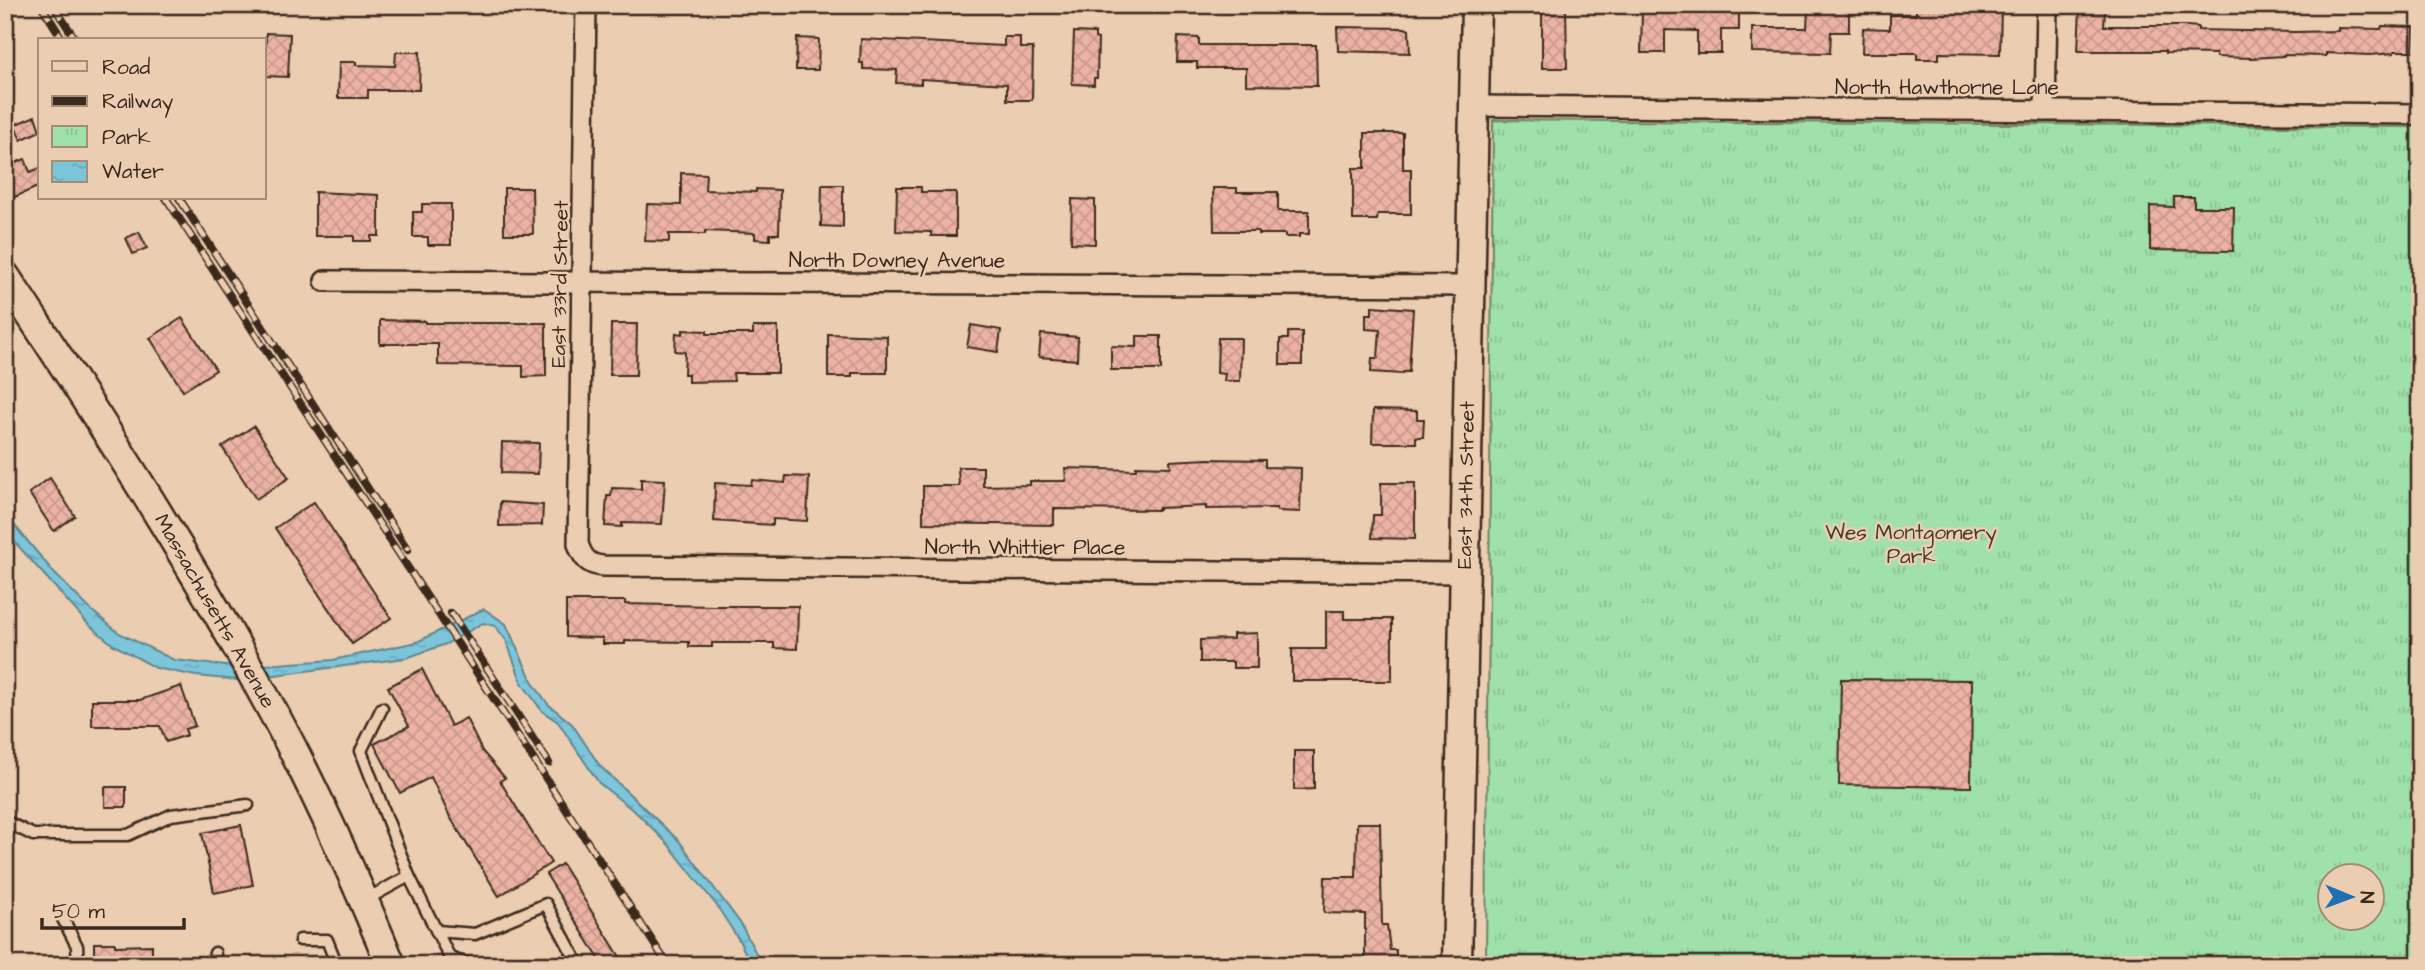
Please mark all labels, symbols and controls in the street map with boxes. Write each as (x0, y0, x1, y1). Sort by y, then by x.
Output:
legend (38, 38, 266, 200)
text: Road (102, 53, 150, 82)
street label: North Hawthorne Lane (1835, 73, 2059, 102)
text: Railway (102, 87, 174, 118)
text: Park (102, 123, 151, 152)
text: Water (102, 157, 164, 186)
street label: East 33rd Street (544, 200, 576, 368)
street label: North Downey Avenue (789, 246, 1005, 277)
street label: East 34th Street (1450, 400, 1482, 569)
street label: Massachusetts Avenue (147, 508, 283, 714)
park label: Wes Montgomery Park (1825, 518, 1997, 571)
street label: North Whittier Place (925, 533, 1125, 562)
north arrow (2316, 862, 2386, 932)
scale bar (42, 886, 184, 930)
text: N (2353, 891, 2380, 904)
text: 50 m (52, 897, 106, 926)

